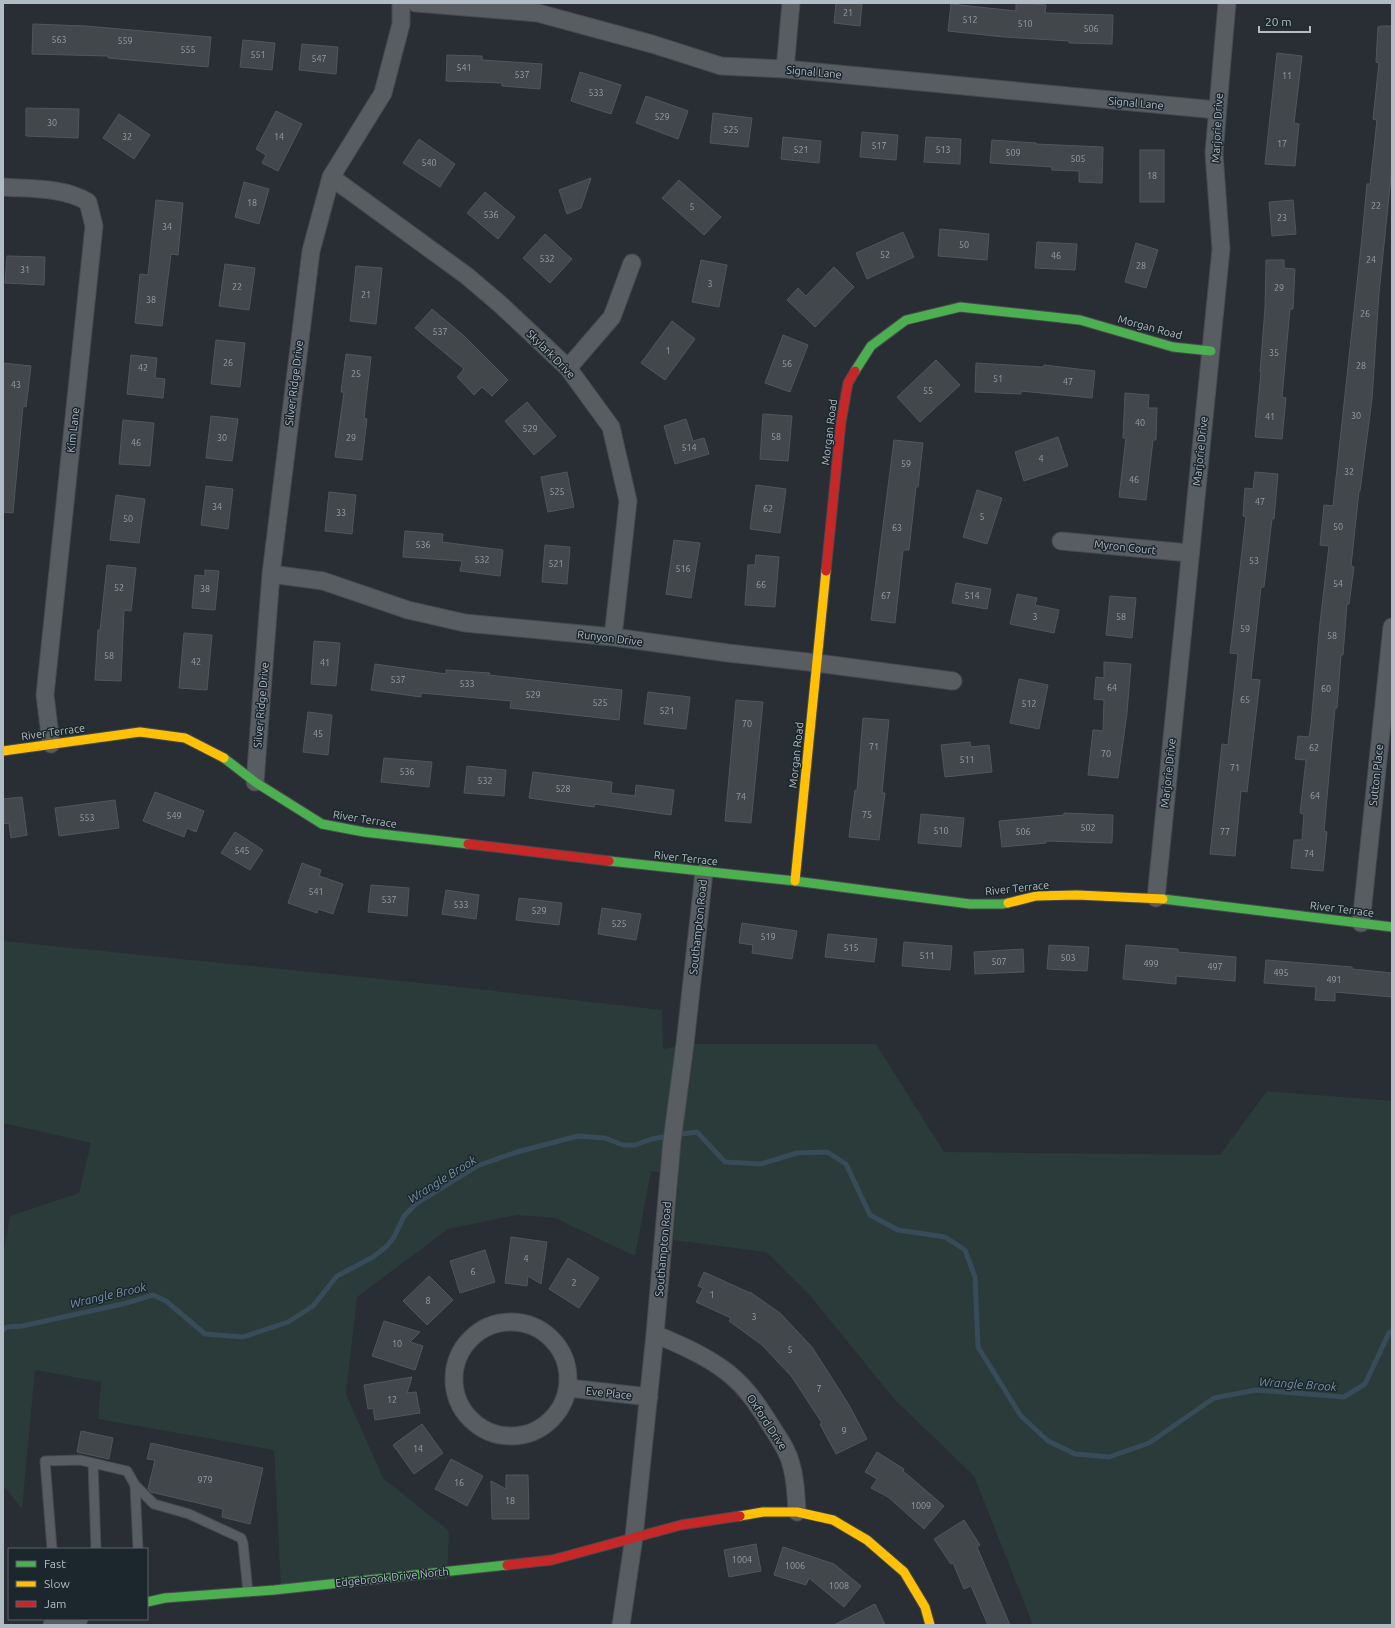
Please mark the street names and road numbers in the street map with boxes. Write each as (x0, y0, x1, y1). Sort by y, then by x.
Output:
street label: Signal Lane (786, 64, 842, 80)
street label: Marjorie Drive (1209, 93, 1225, 163)
street label: Signal Lane (1108, 95, 1164, 111)
street label: Morgan Road (1116, 313, 1184, 341)
street label: Skylark Drive (524, 327, 578, 381)
street label: Silver Ridge Drive (283, 339, 305, 427)
street label: Morgan Road (819, 398, 839, 466)
street label: Kim Lane (65, 407, 81, 453)
street label: Marjorie Drive (1190, 416, 1210, 486)
street label: Myron Court (1093, 538, 1157, 556)
street label: Runyon Drive (577, 628, 643, 648)
street label: Silver Ridge Drive (251, 661, 271, 749)
street label: Morgan Road (787, 721, 805, 789)
street label: River Terrace (20, 722, 86, 742)
street label: Marjorie Drive (1158, 738, 1178, 808)
street label: Sutton Place (1367, 743, 1385, 807)
street label: River Terrace (332, 808, 398, 830)
street label: River Terrace (653, 849, 719, 867)
street label: Southampton Road (687, 879, 709, 975)
street label: River Terrace (984, 879, 1050, 897)
street label: River Terrace (1309, 899, 1375, 919)
street label: Southampton Road (653, 1201, 673, 1297)
street label: Eve Place (585, 1385, 633, 1401)
street label: Oxford Drive (745, 1392, 789, 1452)
street label: Edgebrook Drive North (335, 1565, 449, 1589)

